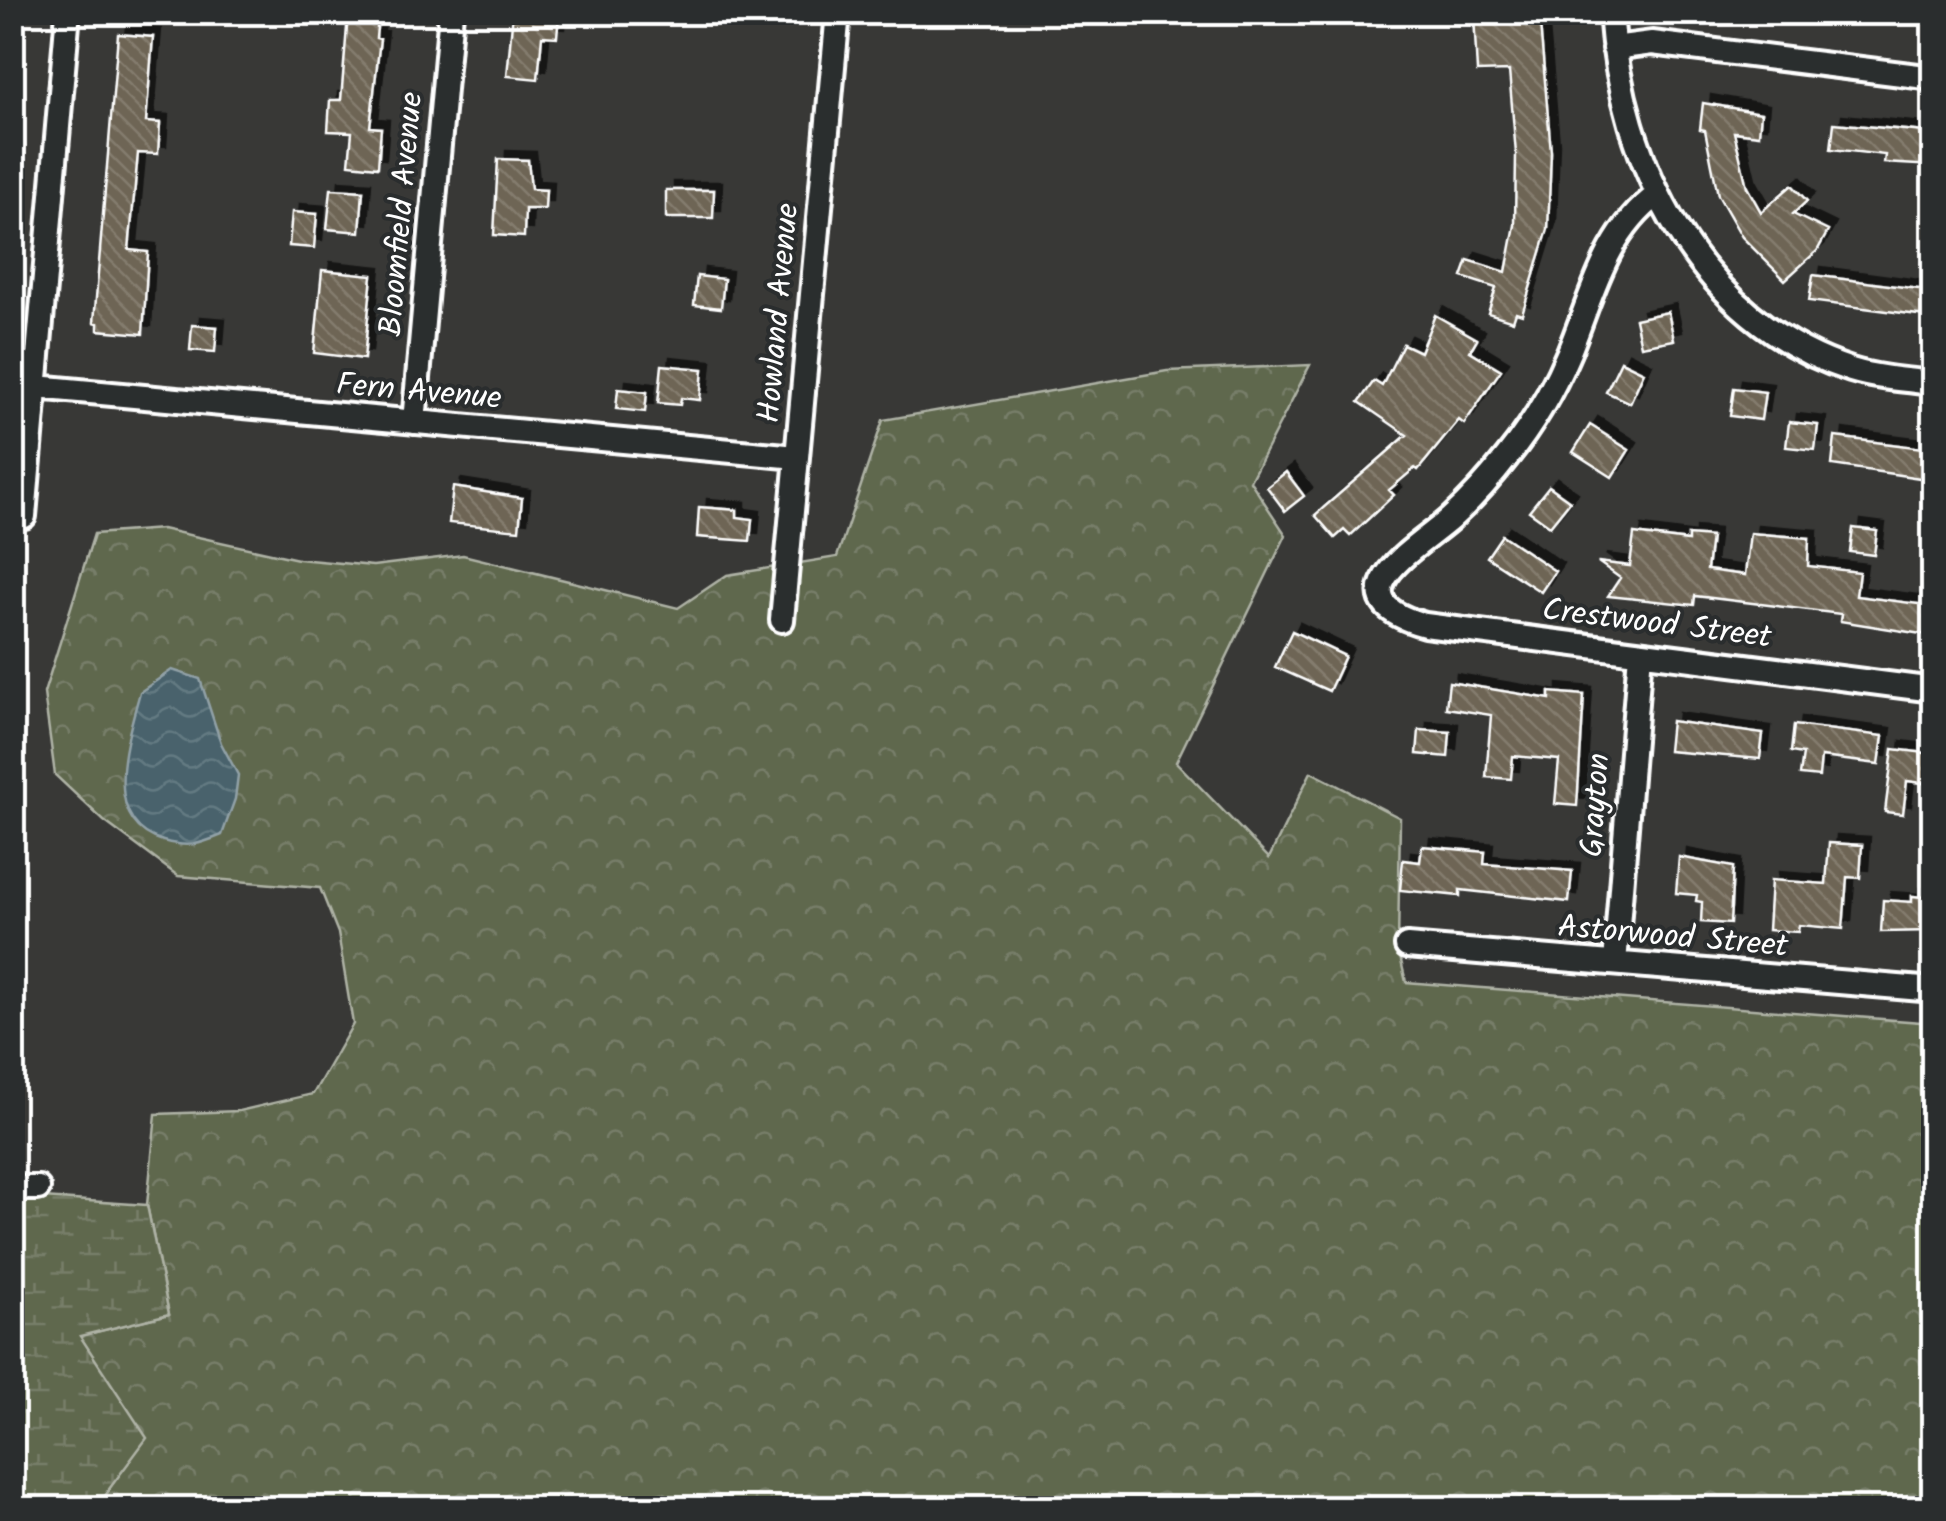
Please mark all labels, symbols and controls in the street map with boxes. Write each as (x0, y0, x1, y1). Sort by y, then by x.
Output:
street label: Bloomfield Avenue (366, 90, 439, 338)
street label: Howland Avenue (744, 201, 814, 425)
street label: Fern Avenue (334, 360, 504, 425)
street label: Crestwood Street (1539, 585, 1775, 664)
street label: Grayton (1567, 751, 1626, 859)
street label: Astorwood Street (1555, 902, 1791, 973)

